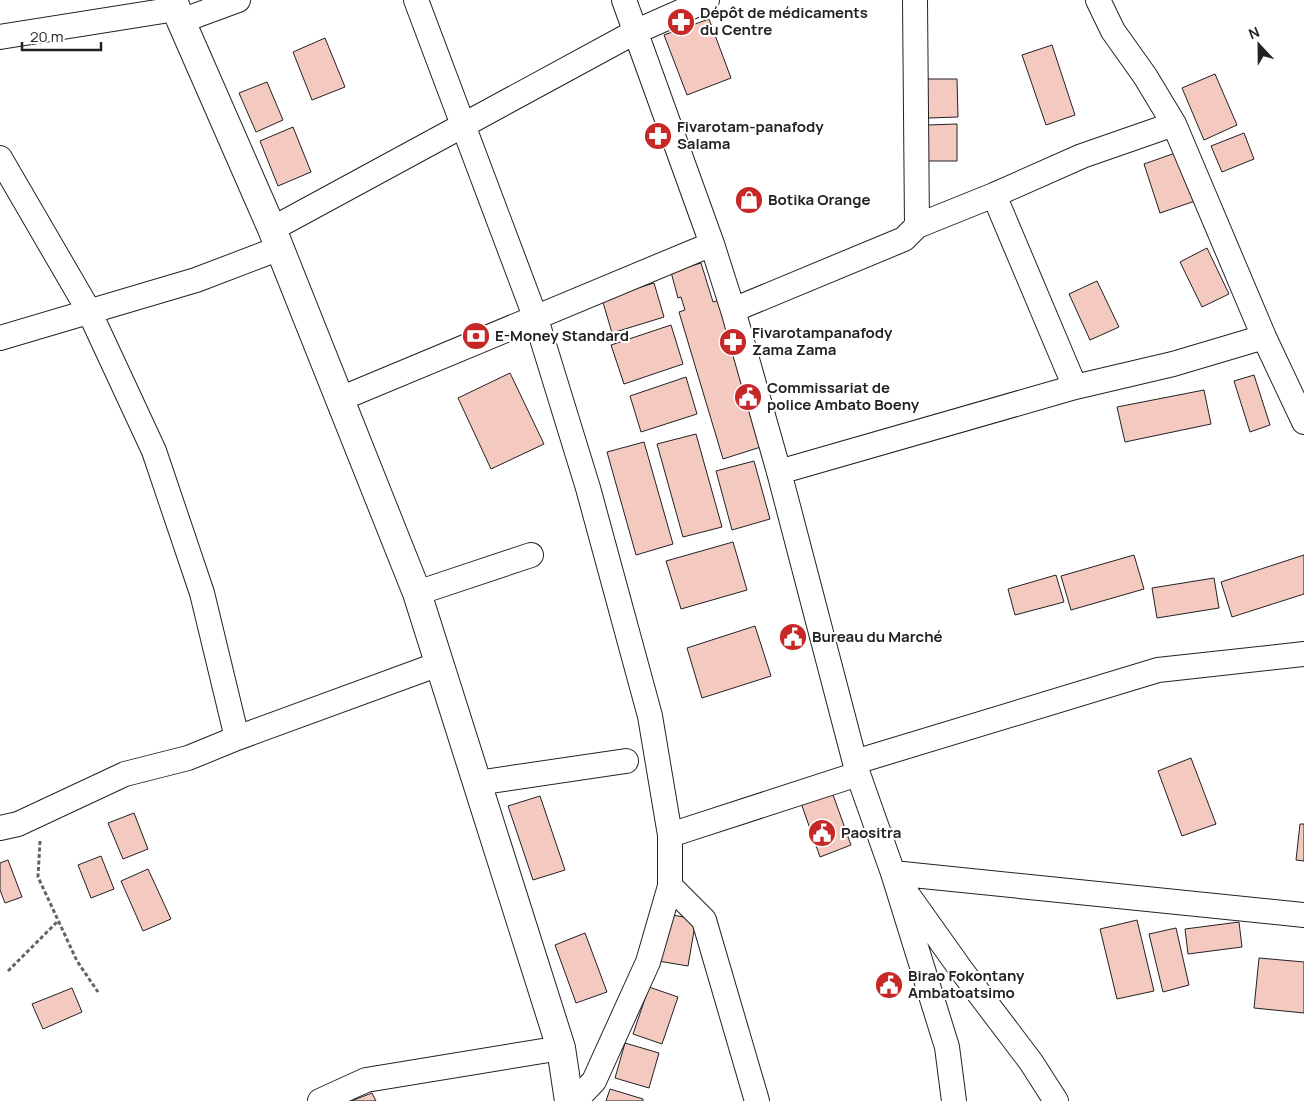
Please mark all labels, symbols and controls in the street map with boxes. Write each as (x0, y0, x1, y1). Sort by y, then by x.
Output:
place label: Dépôt de médicaments du Centre (700, 2, 868, 40)
pharmacy icon: Dépôt de médicaments du Centre (666, 7, 696, 37)
scale bar (22, 20, 101, 52)
north arrow (1234, 20, 1284, 70)
text: N (1246, 22, 1262, 43)
text: 20 m (30, 26, 63, 47)
place label: Fivarotam-panafody Salama (677, 116, 824, 154)
pharmacy icon: Fivarotam-panafody Salama (643, 121, 673, 151)
shop icon: Botika Orange (734, 185, 764, 215)
place label: Botika Orange (768, 189, 870, 210)
bank icon: E-Money Standard (461, 321, 491, 351)
place label: Fivarotampanafody Zama Zama (752, 322, 893, 360)
place label: E-Money Standard (495, 325, 629, 346)
pharmacy icon: Fivarotampanafody Zama Zama (718, 327, 748, 357)
place label: Commissariat de police Ambato Boeny (767, 377, 920, 415)
public building icon: Commissariat de police Ambato Boeny (733, 382, 763, 412)
public building icon: Bureau du Marché (778, 622, 808, 652)
place label: Bureau du Marché (812, 626, 943, 647)
public building icon: Paositra (807, 818, 837, 848)
place label: Paositra (841, 822, 901, 843)
place label: Birao Fokontany Ambatoatsimo (908, 965, 1025, 1003)
public building icon: Birao Fokontany Ambatoatsimo (874, 970, 904, 1000)

